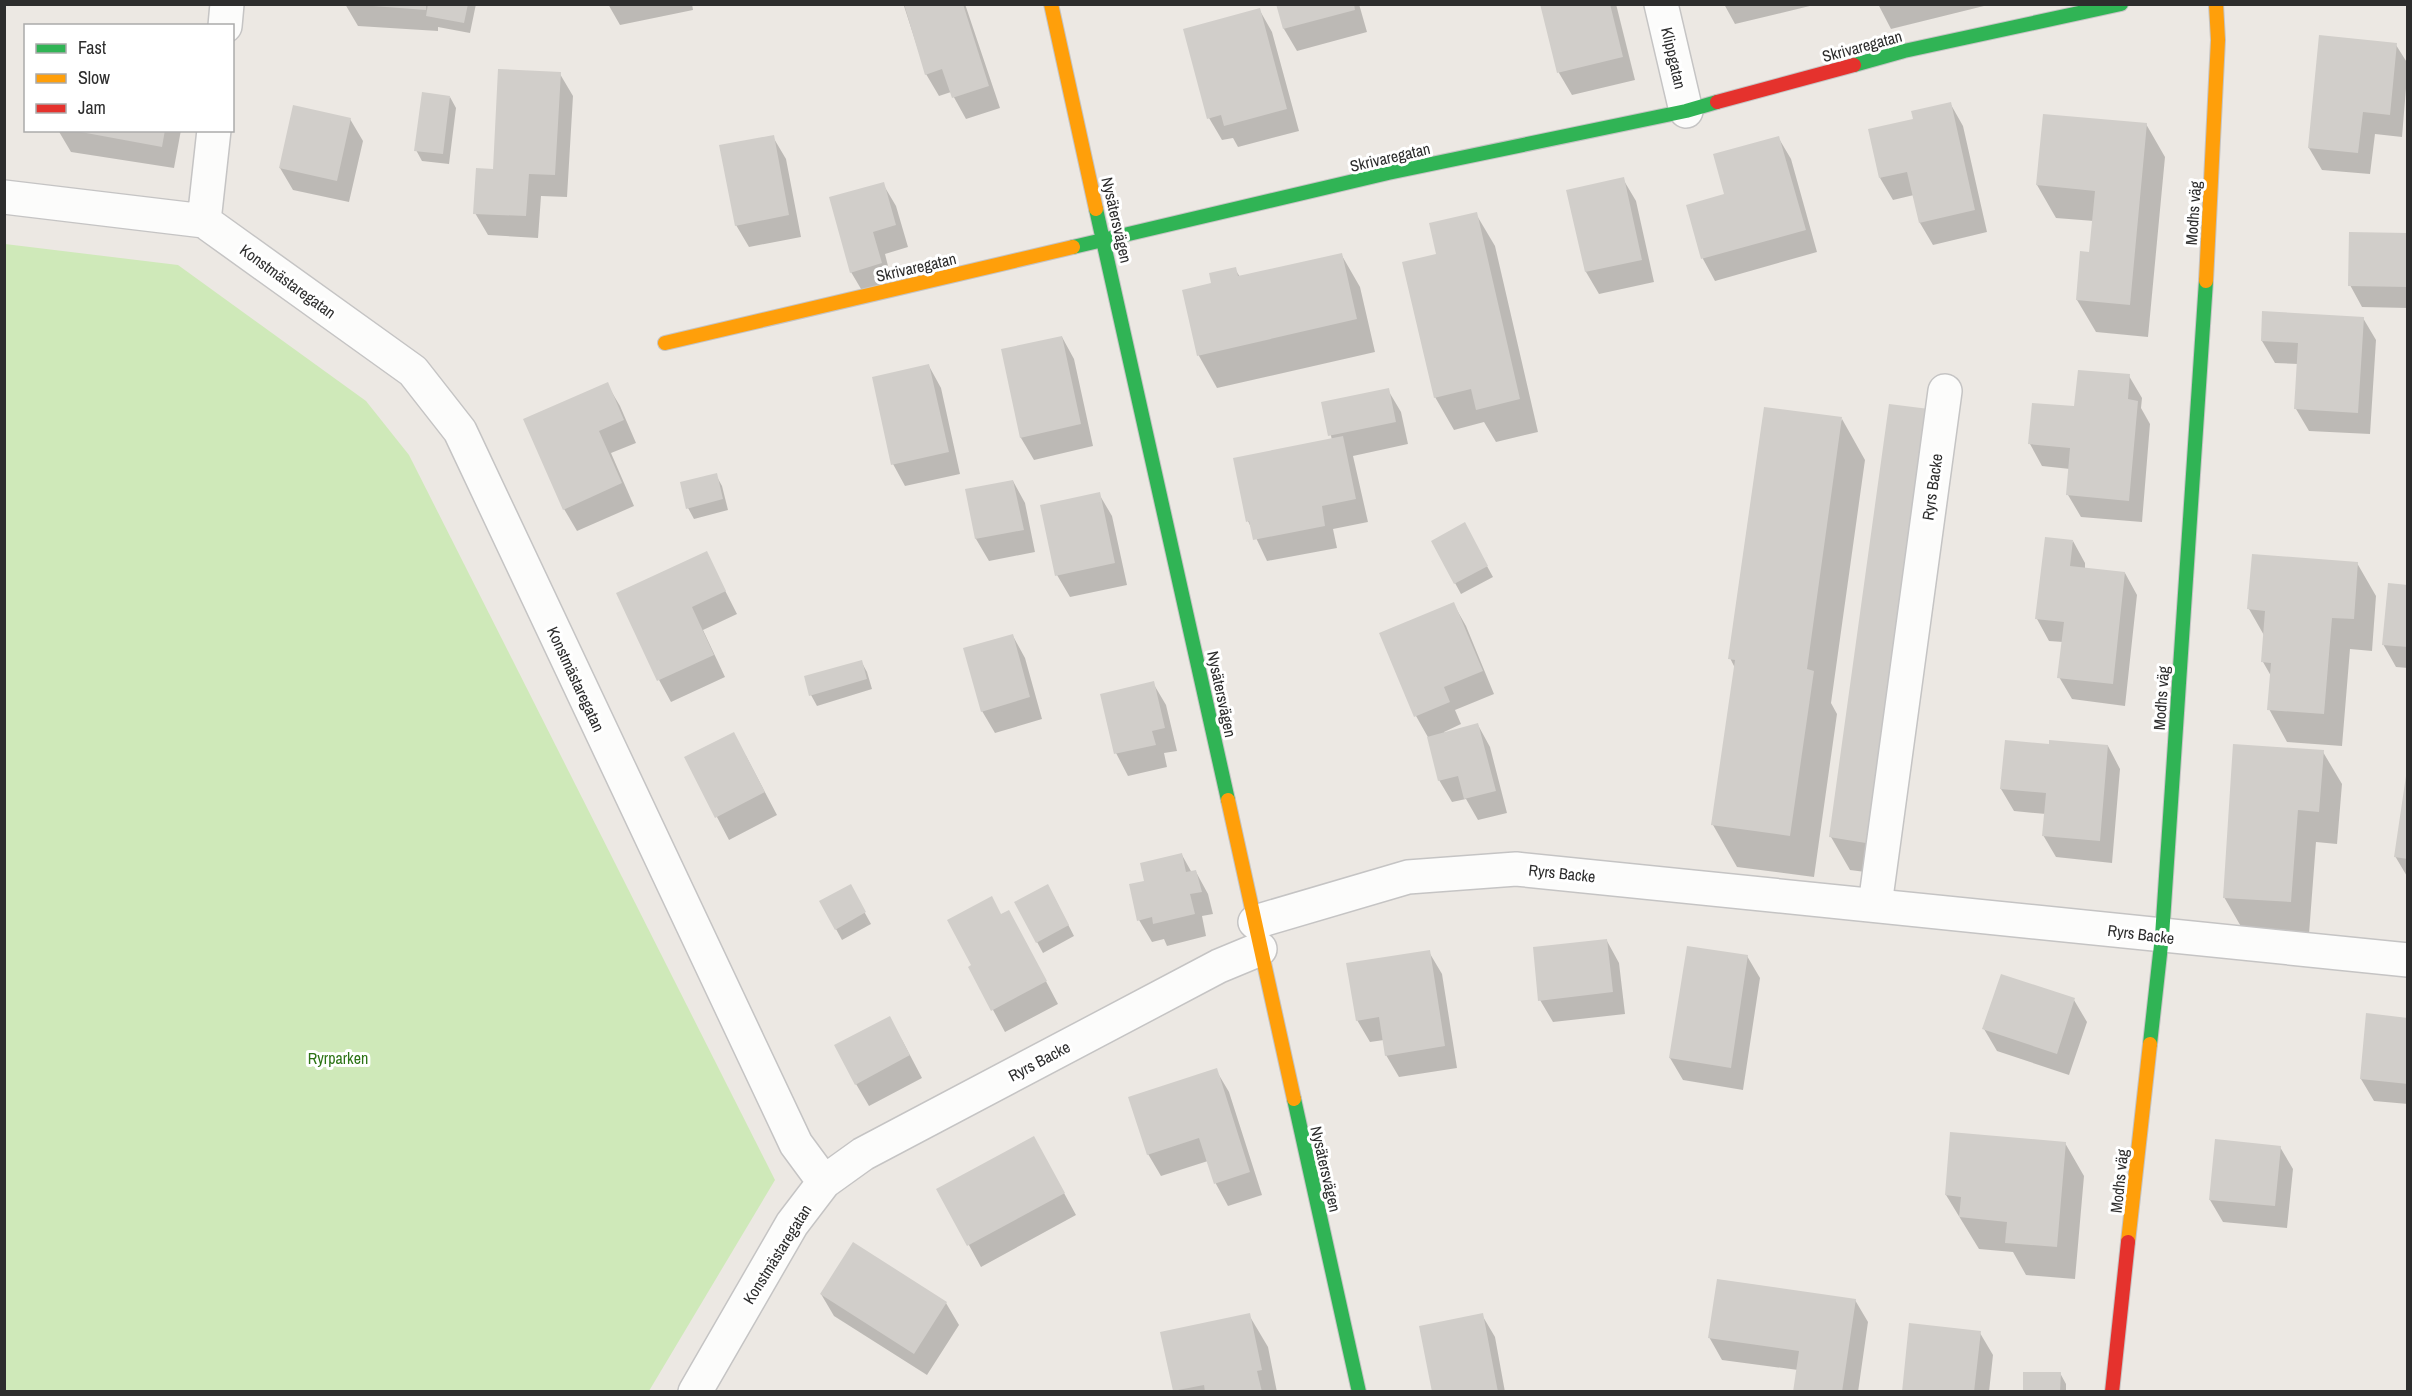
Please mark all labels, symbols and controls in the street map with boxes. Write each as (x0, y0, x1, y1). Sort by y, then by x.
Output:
legend (24, 24, 234, 132)
street label: Klippgatan (1656, 25, 1692, 91)
street label: Skrivaregatan (1820, 25, 1904, 67)
text: Fast (78, 35, 106, 60)
text: Slow (78, 65, 110, 90)
text: Jam (78, 95, 106, 120)
street label: Skrivaregatan (1348, 137, 1432, 177)
street label: Nysätersvägen (1096, 175, 1138, 265)
street label: Modhs väg (2180, 180, 2206, 246)
street label: Konstmästaregatan (236, 239, 340, 323)
street label: Skrivaregatan (874, 247, 958, 287)
street label: Ryrs Backe (1916, 452, 1948, 522)
street label: Konstmästaregatan (542, 623, 610, 735)
street label: Nysätersvägen (1202, 649, 1242, 739)
street label: Modhs väg (2148, 665, 2174, 731)
street label: Ryrs Backe (1527, 859, 1597, 887)
street label: Ryrs Backe (2106, 919, 2176, 949)
street label: Ryrs Backe (1004, 1036, 1074, 1086)
park label: Ryrparken (308, 1047, 368, 1069)
street label: Nysätersvägen (1305, 1124, 1347, 1214)
street label: Modhs väg (2105, 1147, 2133, 1214)
street label: Konstmästaregatan (738, 1200, 816, 1308)

